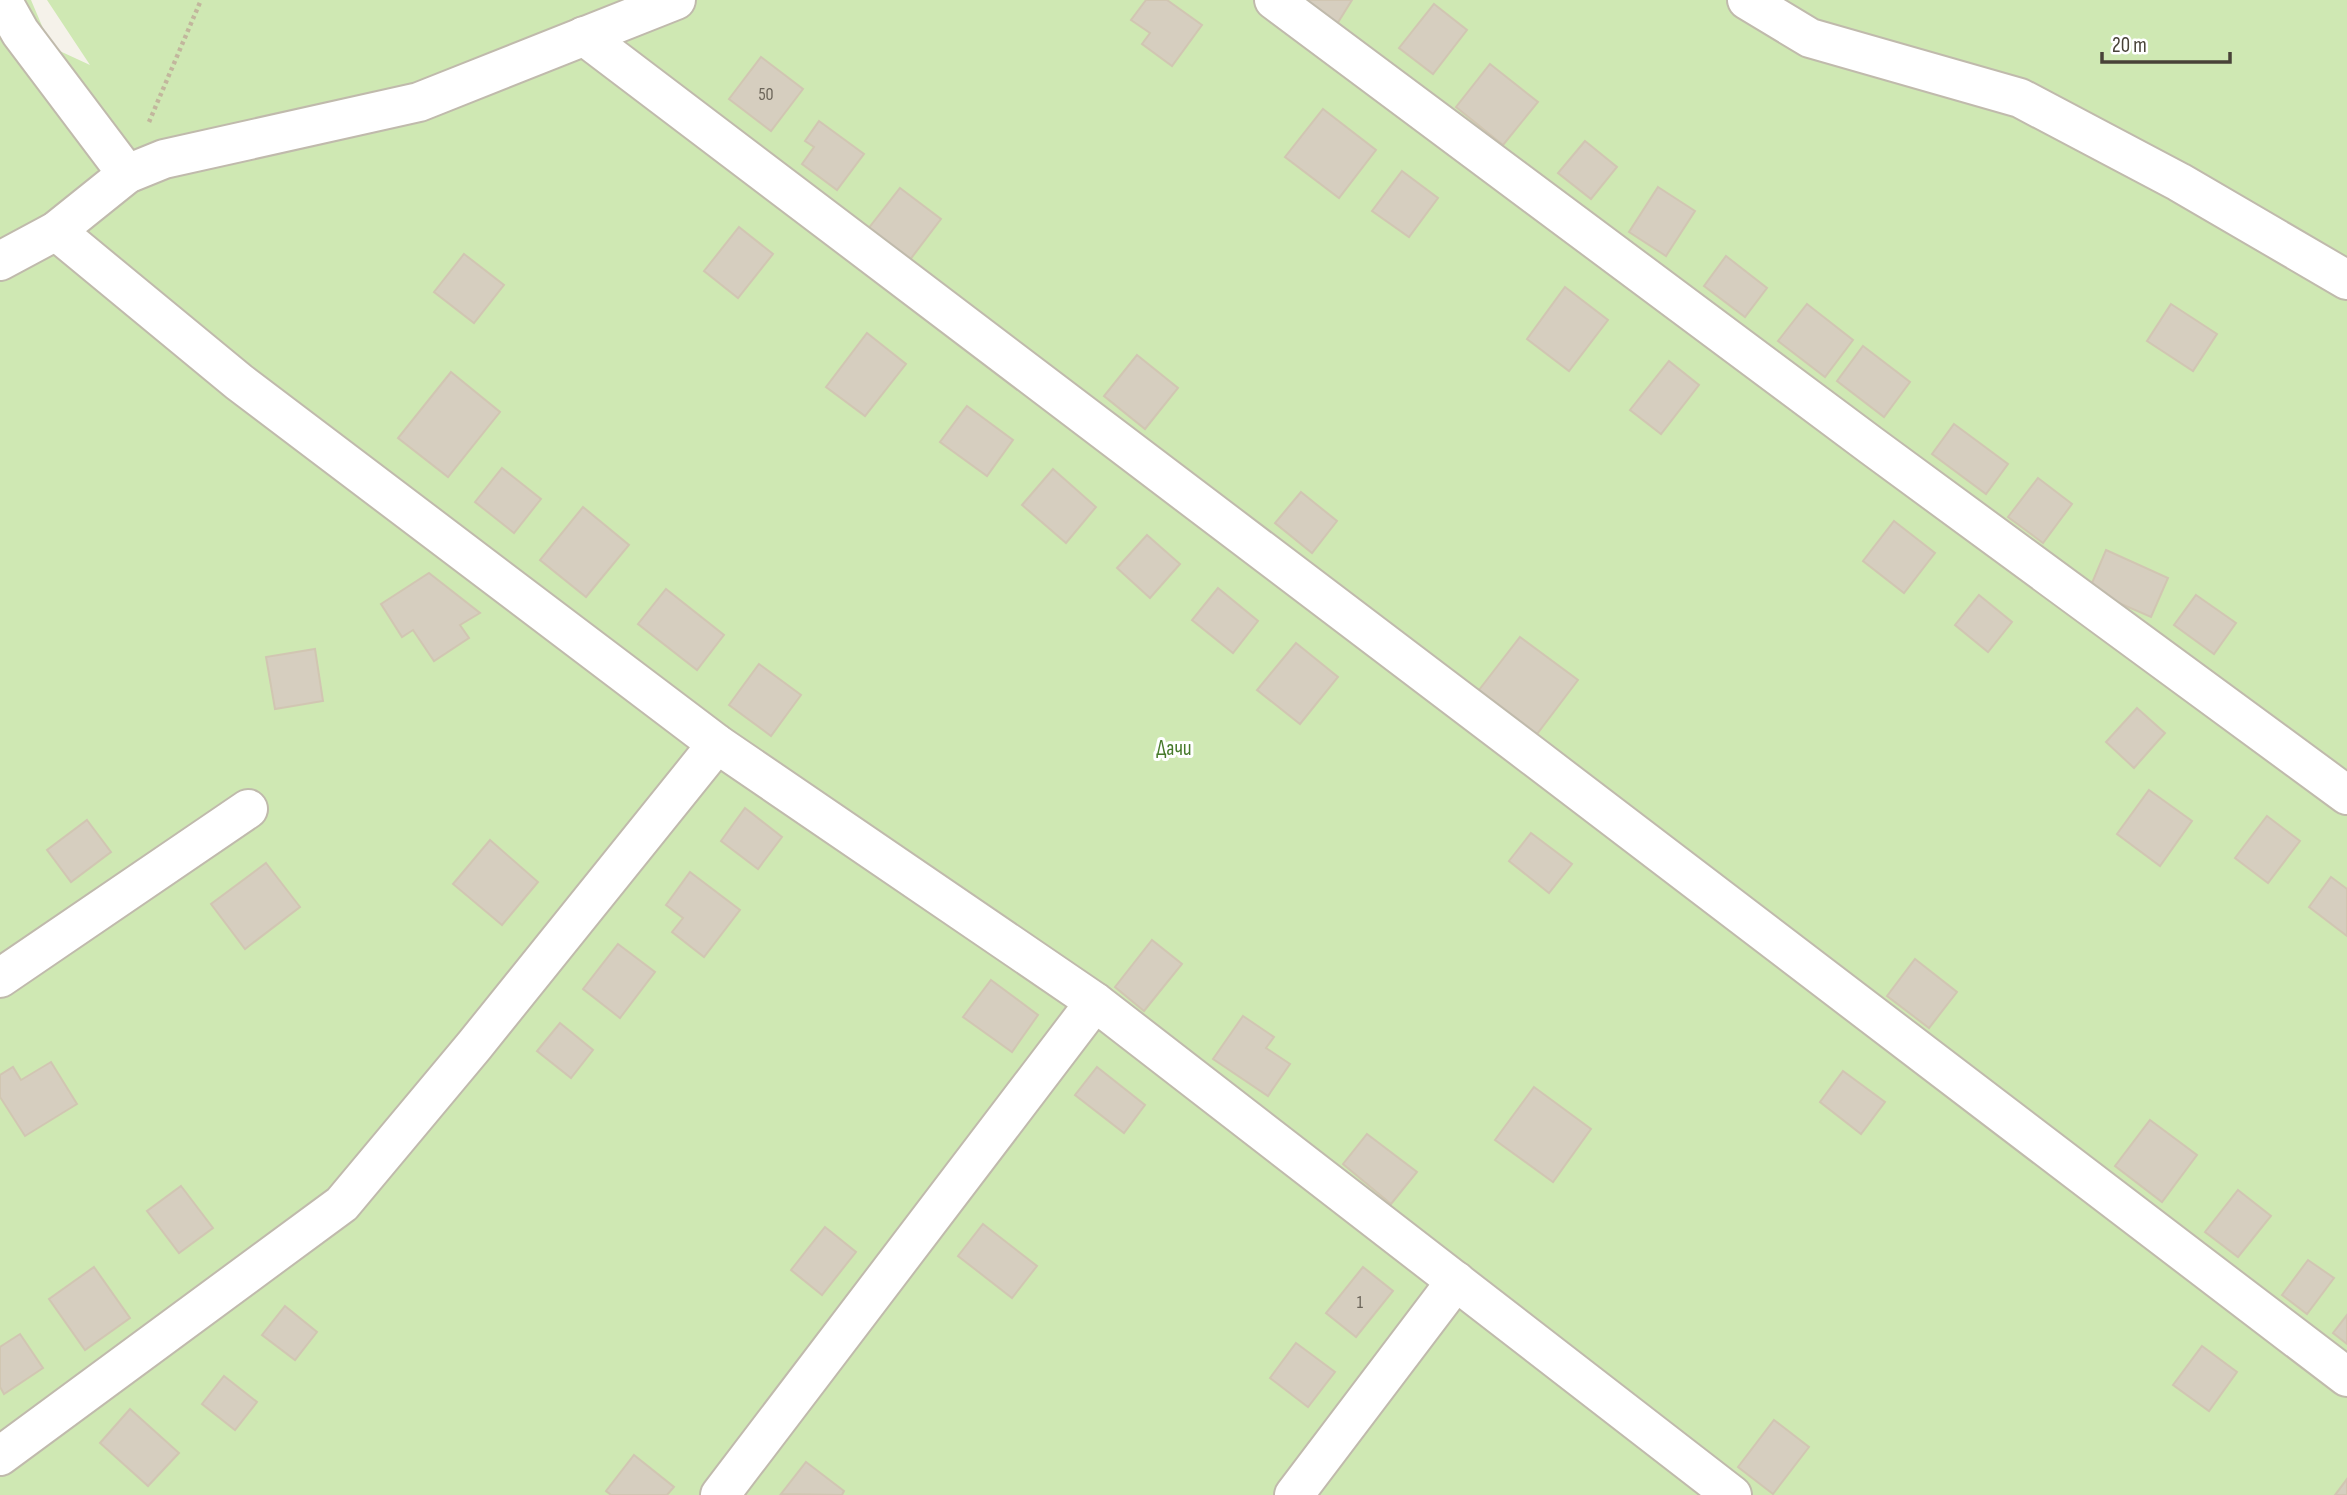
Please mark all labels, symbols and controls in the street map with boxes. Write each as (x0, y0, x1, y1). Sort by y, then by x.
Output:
scale bar (2102, 21, 2230, 65)
text: 20 m (2112, 33, 2147, 58)
house number: 50 (758, 84, 774, 105)
park label: Дачи (1156, 736, 1192, 761)
house number: 1 (1357, 1292, 1364, 1313)

